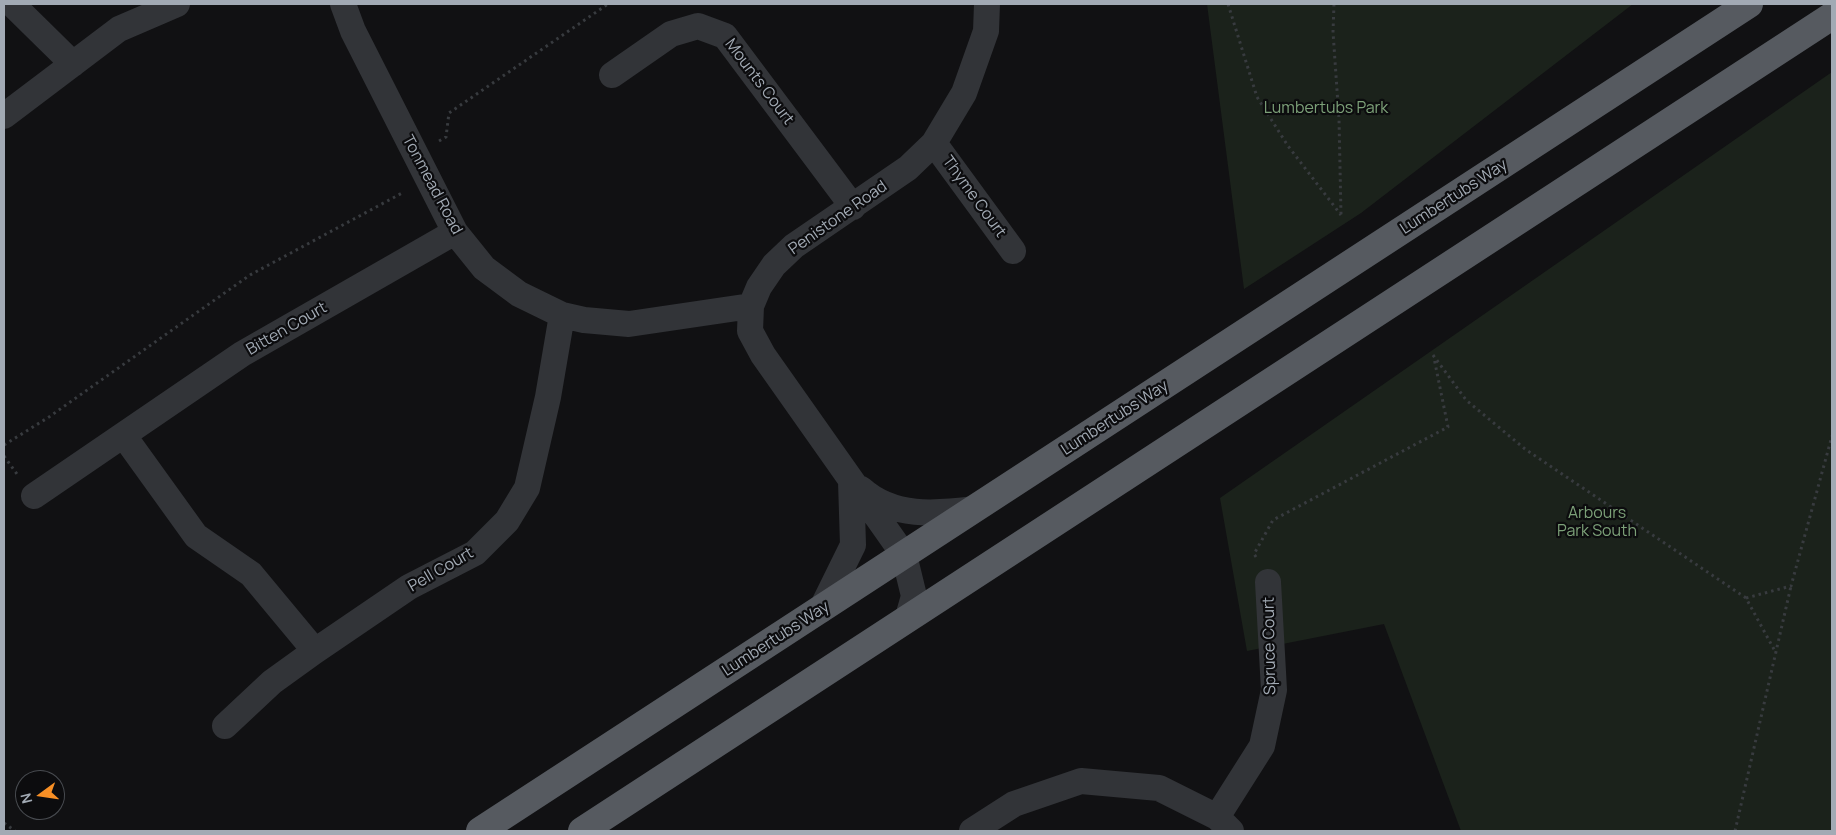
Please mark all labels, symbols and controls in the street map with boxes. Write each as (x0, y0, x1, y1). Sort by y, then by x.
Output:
street label: Mounts Court (720, 35, 798, 129)
park label: Lumbertubs Park (1264, 99, 1388, 119)
street label: Tonmead Road (398, 132, 466, 238)
street label: Thyme Court (938, 152, 1010, 242)
street label: Lumbertubs Way (1397, 155, 1511, 239)
street label: Penistone Road (785, 177, 891, 259)
street label: Bitten Court (243, 298, 331, 360)
street label: Lumbertubs Way (1058, 376, 1172, 460)
park label: Arbours Park South (1557, 504, 1637, 542)
street label: Pell Court (405, 544, 477, 596)
street label: Lumbertubs Way (719, 597, 833, 681)
street label: Spruce Court (1260, 597, 1280, 695)
north arrow (15, 770, 65, 820)
text: N (15, 791, 36, 806)

